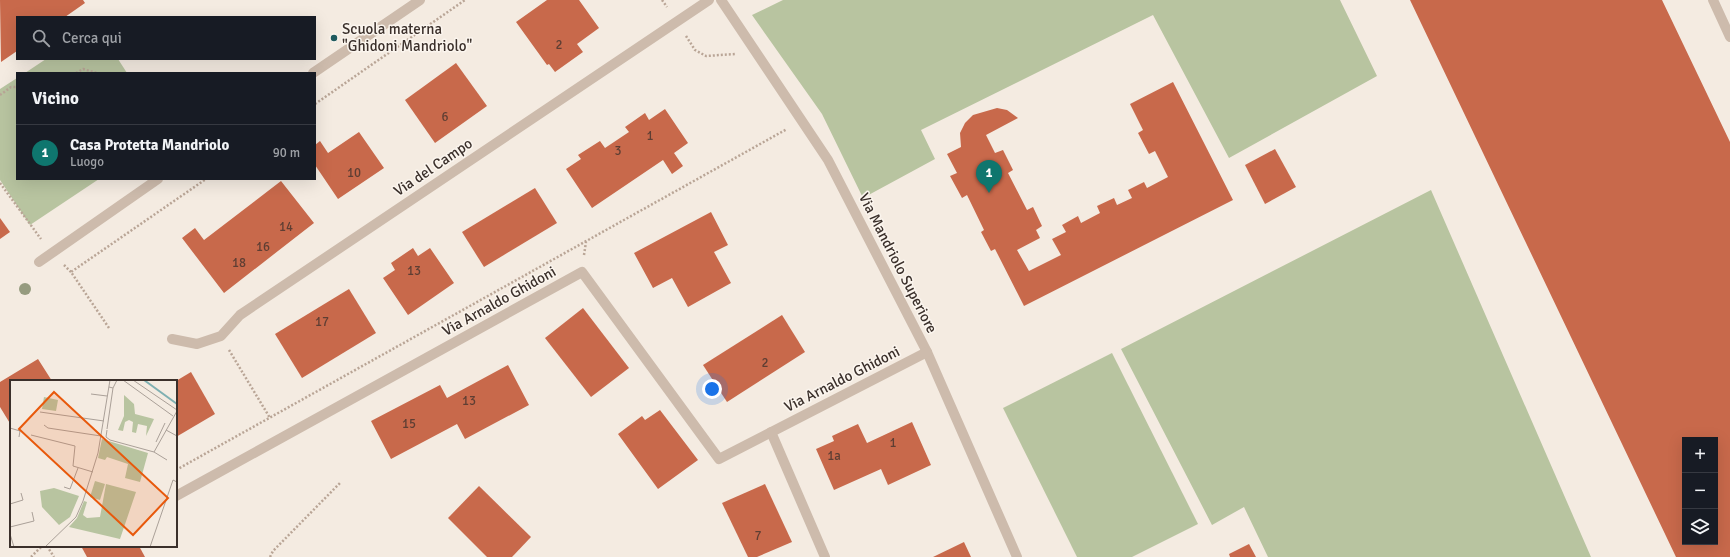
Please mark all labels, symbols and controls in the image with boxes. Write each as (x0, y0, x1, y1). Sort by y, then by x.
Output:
search box (16, 16, 316, 60)
place label: Scuola materna "Ghidoni Mandriolo" (342, 20, 472, 55)
icon: search (30, 27, 52, 49)
text: Cerca qui (62, 29, 122, 47)
marker: Scuola materna "Ghidoni Mandriolo" (329, 33, 339, 43)
house number: 2 (555, 37, 563, 53)
text: Vicino (32, 88, 79, 109)
house number: 6 (441, 109, 449, 125)
house number: 1 (646, 128, 654, 144)
street label: Via del Campo (390, 134, 476, 200)
text: Casa Protetta Mandriolo (70, 136, 229, 154)
house number: 3 (614, 143, 622, 159)
text: 1 (41, 145, 49, 161)
text: 90 m (273, 145, 300, 161)
text: Luogo (70, 154, 104, 170)
pin: 1 (976, 160, 1002, 193)
house number: 10 (347, 165, 361, 181)
street label: Via Mandriolo Superiore (855, 190, 941, 336)
house number: 14 (279, 219, 293, 235)
house number: 16 (256, 239, 270, 255)
house number: 18 (232, 255, 246, 271)
street label: Via Arnaldo Ghidoni (439, 262, 559, 340)
house number: 13 (407, 263, 421, 279)
house number: 17 (315, 314, 329, 330)
street label: Via Arnaldo Ghidoni (781, 342, 903, 416)
house number: 2 (761, 355, 769, 371)
your location (702, 379, 722, 399)
inset map (10, 380, 177, 547)
house number: 13 (462, 393, 476, 409)
house number: 15 (402, 416, 416, 432)
house number: 1 (889, 435, 897, 451)
map controls (1682, 437, 1718, 545)
button: + (1682, 437, 1718, 473)
house number: 1a (827, 448, 841, 464)
button: − (1682, 473, 1718, 509)
button: layers (1682, 509, 1718, 545)
house number: 7 (754, 528, 762, 544)

